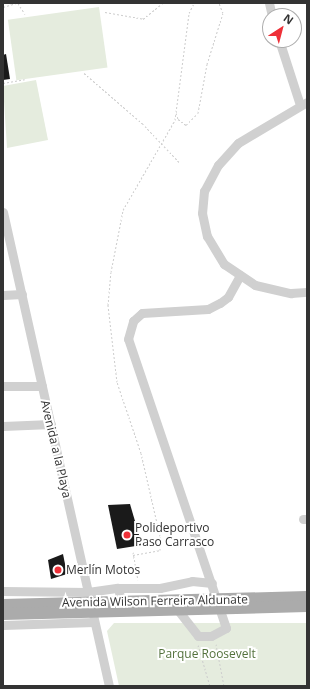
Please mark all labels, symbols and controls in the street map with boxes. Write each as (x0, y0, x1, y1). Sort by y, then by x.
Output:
north arrow (262, 8, 302, 48)
text: N (281, 10, 297, 27)
street label: Avenida a la Playa (38, 399, 74, 499)
place label: Polideportivo Paso Carrasco (135, 521, 214, 549)
marker: Polideportivo Paso Carrasco (122, 530, 132, 540)
place label: Merlín Motos (66, 563, 140, 577)
marker: Merlín Motos (53, 565, 63, 575)
street label: Avenida Wilson Ferreira Aldunate (62, 592, 248, 610)
park label: Parque Roosevelt (158, 647, 256, 661)

